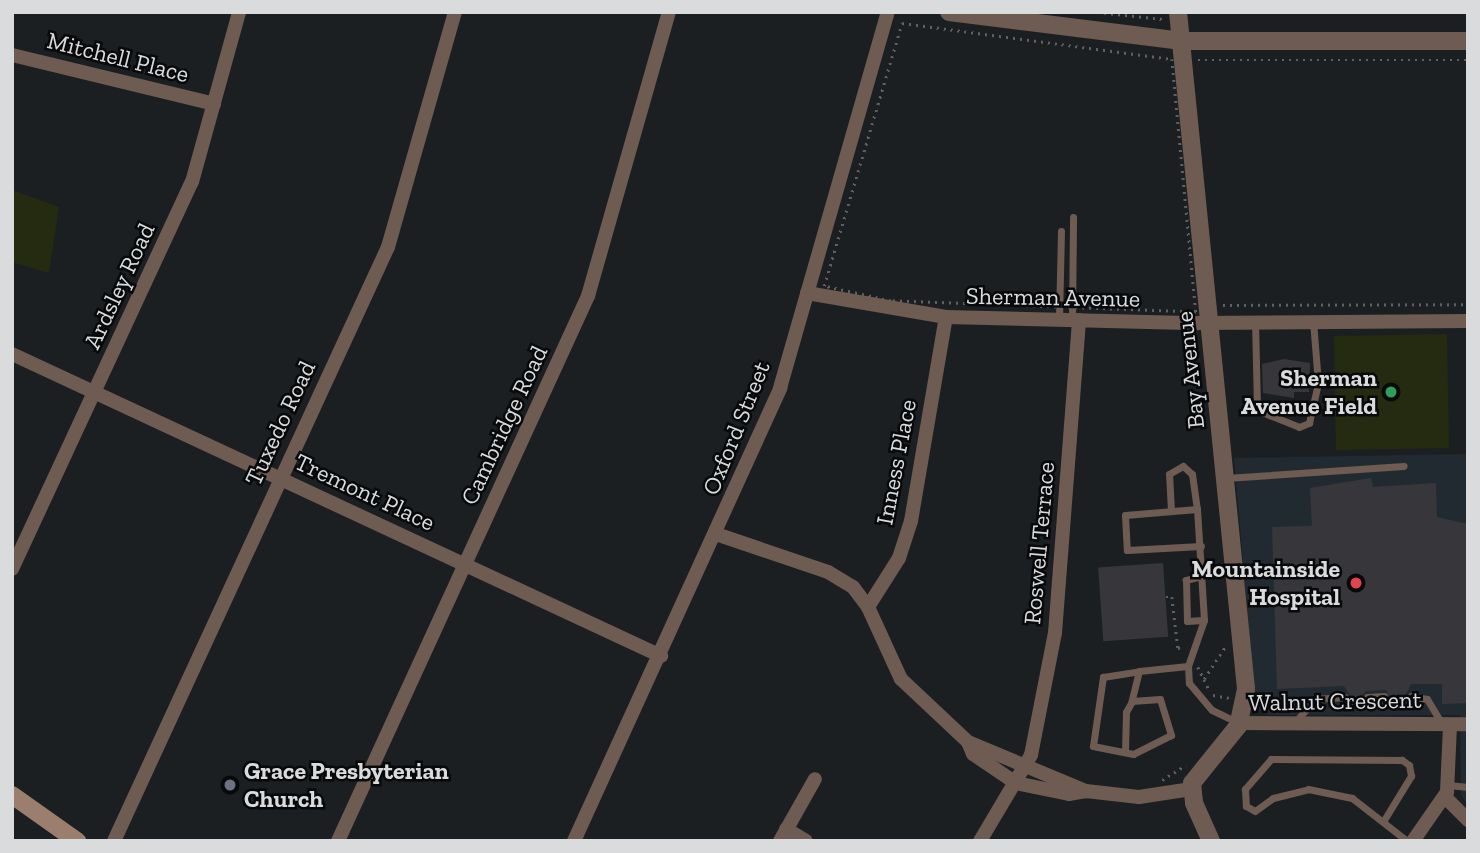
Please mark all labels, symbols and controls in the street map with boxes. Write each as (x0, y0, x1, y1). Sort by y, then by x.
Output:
street label: Mitchell Place (44, 25, 192, 89)
street label: Ardsley Road (77, 218, 161, 354)
street label: Sherman Avenue (965, 281, 1141, 313)
street label: Bay Avenue (1169, 309, 1211, 431)
street label: Cambridge Road (455, 341, 553, 509)
street label: Tuxedo Road (239, 356, 321, 490)
street label: Oxford Street (696, 357, 776, 499)
place label: Sherman Avenue Field (1241, 364, 1377, 420)
marker: Sherman Avenue Field (1383, 384, 1399, 400)
street label: Inness Place (870, 397, 922, 527)
street label: Tremont Place (290, 447, 440, 537)
street label: Roswell Terrace (1018, 460, 1060, 626)
place label: Mountainside Hospital (1191, 555, 1340, 611)
marker: Mountainside Hospital (1346, 573, 1366, 593)
street label: Walnut Crescent (1248, 685, 1422, 717)
place label: Grace Presbyterian Church (244, 757, 449, 813)
marker: Grace Presbyterian Church (222, 777, 238, 793)

